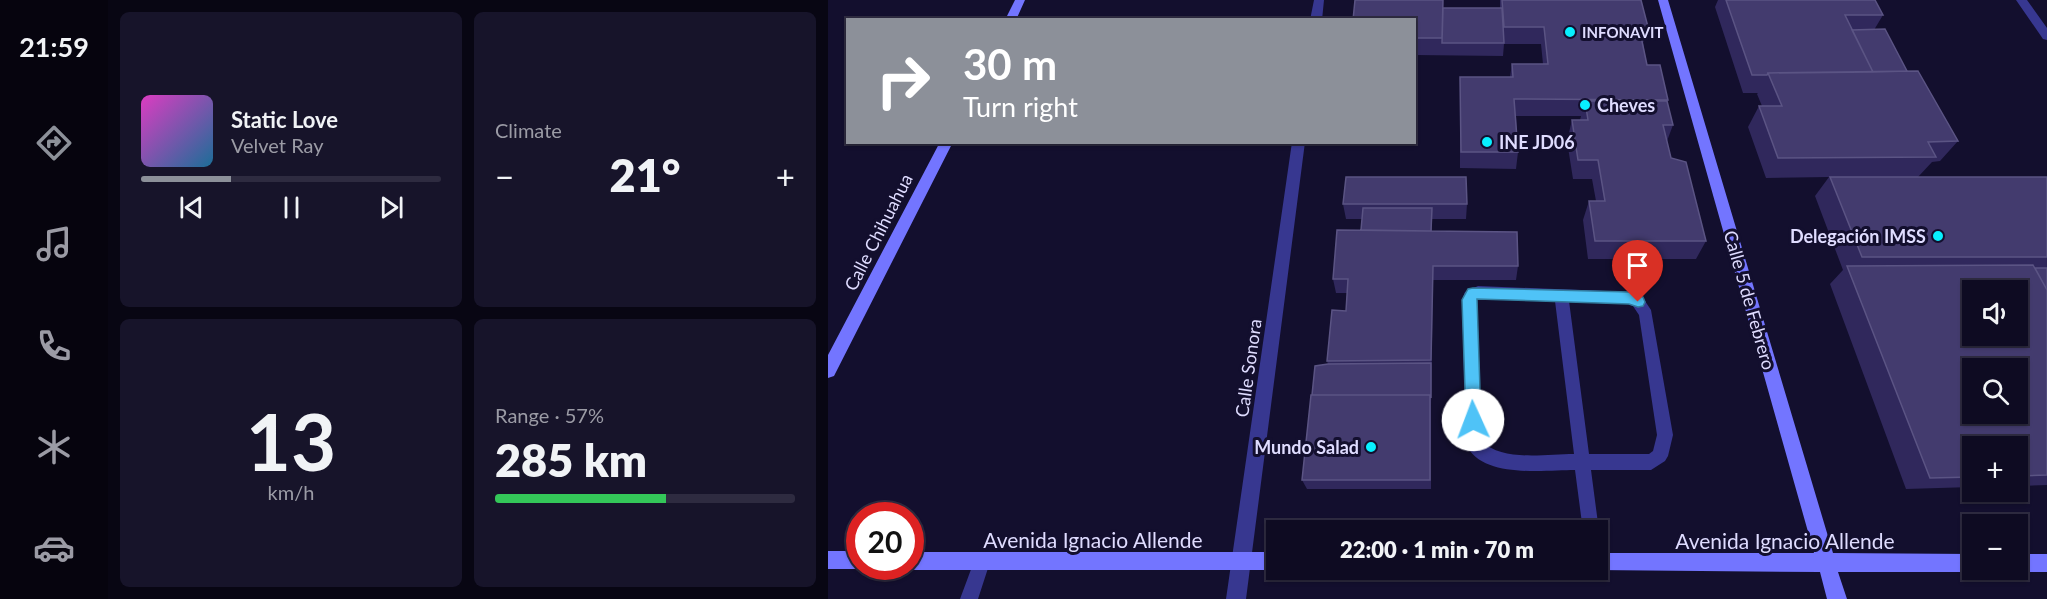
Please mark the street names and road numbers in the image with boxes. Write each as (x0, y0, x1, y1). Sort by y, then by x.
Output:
street label: Calle Chihuahua (839, 170, 917, 294)
street label: Calle 5 de Febrero (1720, 228, 1780, 372)
street label: Calle Sonora (1230, 317, 1266, 419)
street label: Avenida Ignacio Allende (983, 527, 1203, 552)
street label: Avenida Ignacio Allende (1675, 528, 1895, 553)

